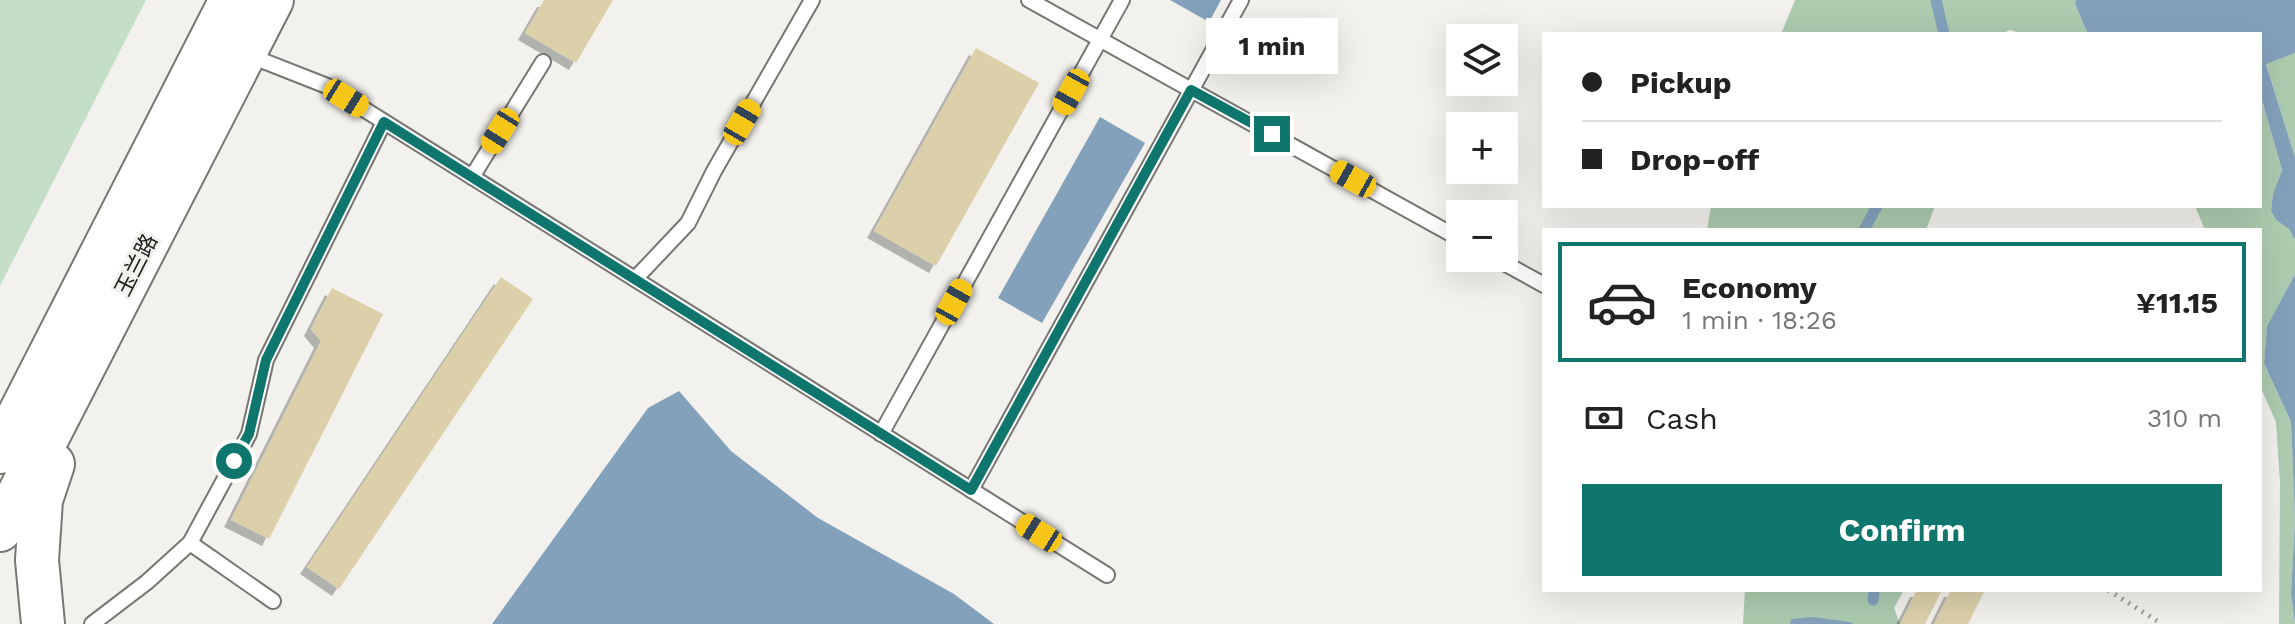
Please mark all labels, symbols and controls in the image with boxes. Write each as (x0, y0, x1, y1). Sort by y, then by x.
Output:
callout: 1 min (1206, 18, 1338, 74)
map controls (1446, 24, 1518, 272)
button: layers (1446, 24, 1518, 96)
text: 1 min (1239, 31, 1305, 61)
car (1049, 65, 1093, 119)
text: Pickup (1630, 65, 1732, 100)
car (319, 75, 373, 121)
car (720, 95, 764, 149)
car (477, 104, 523, 158)
button: + (1446, 112, 1518, 184)
route end (1254, 116, 1290, 152)
text: Drop-off (1630, 142, 1759, 177)
car (1326, 157, 1380, 201)
button: − (1446, 200, 1518, 272)
street label: 玉兰路 (110, 230, 162, 300)
icon: car (1586, 266, 1658, 338)
text: Economy (1682, 270, 1817, 305)
car (932, 275, 976, 329)
text: ¥11.15 (2136, 285, 2218, 320)
text: 1 min · 18:26 (1682, 305, 1837, 335)
icon: cash (1582, 396, 1626, 440)
text: Cash (1646, 401, 1718, 436)
text: 310 m (2147, 403, 2222, 433)
route start (216, 443, 252, 479)
button: Confirm (1582, 484, 2222, 576)
car (1012, 510, 1066, 556)

